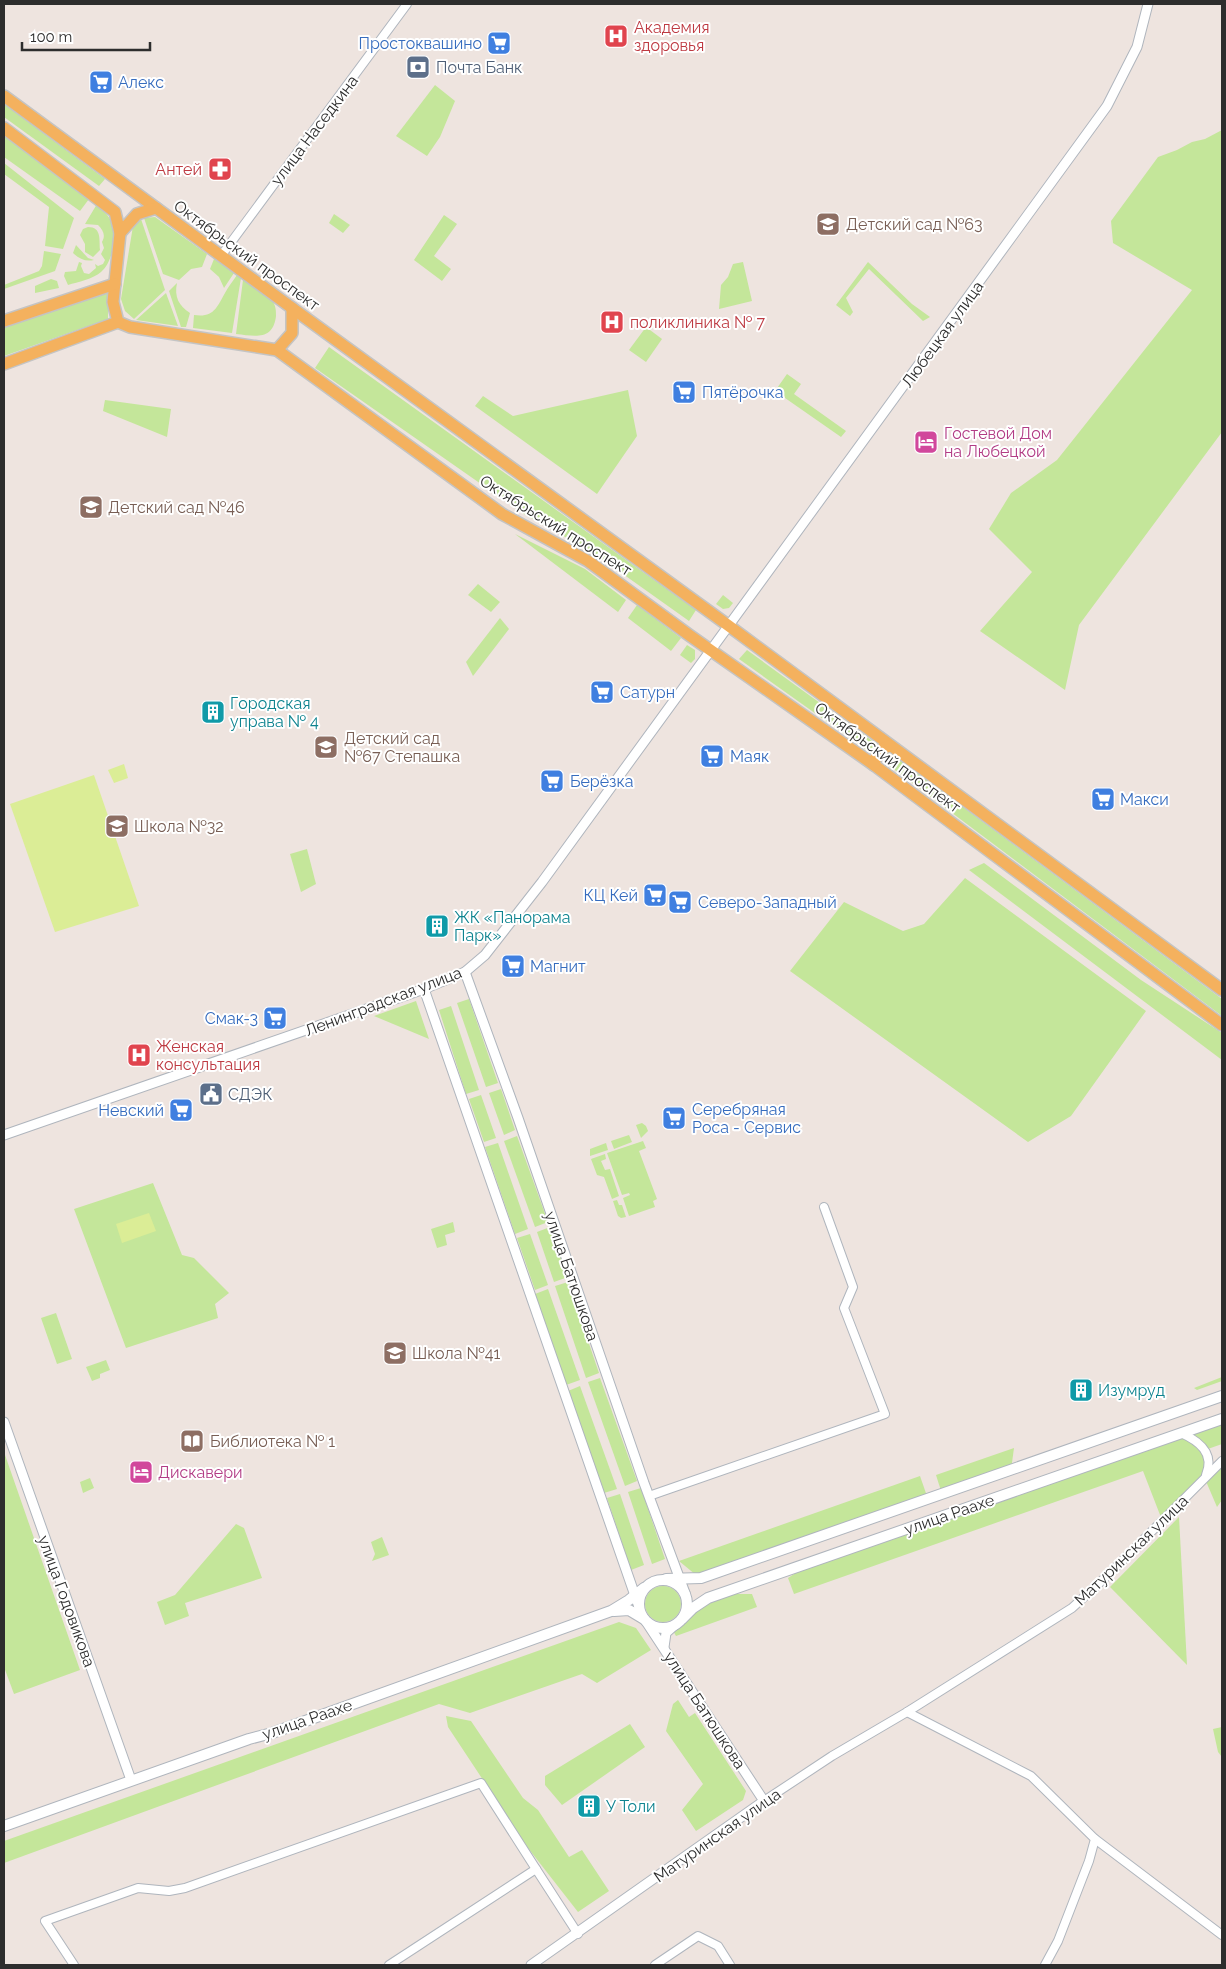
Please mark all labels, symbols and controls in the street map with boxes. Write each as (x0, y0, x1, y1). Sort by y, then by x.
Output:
place label: Академия здоровья (634, 18, 710, 55)
scale bar (22, 20, 150, 52)
hospital icon: Академия здоровья (603, 23, 629, 49)
text: 100 m (30, 28, 72, 46)
supermarket icon: Простоквашино (486, 30, 512, 56)
place label: Простоквашино (359, 34, 482, 53)
bank icon: Почта Банк (405, 54, 431, 80)
place label: Почта Банк (436, 58, 522, 77)
supermarket icon: Алекс (88, 69, 114, 95)
street label: улица Наседкина (267, 71, 362, 189)
place label: Алекс (118, 73, 164, 92)
pharmacy icon: Антей (207, 156, 233, 182)
place label: Антей (155, 160, 202, 179)
street label: Октябрьский проспект (170, 196, 324, 315)
school or university icon: Детский сад №63 (815, 211, 841, 237)
place label: Детский сад №63 (846, 215, 983, 234)
street label: Любецкая улица (897, 277, 987, 391)
hospital icon: поликлиника № 7 (599, 309, 625, 335)
place label: поликлиника № 7 (630, 313, 765, 332)
supermarket icon: Пятёрочка (671, 379, 697, 405)
place label: Пятёрочка (702, 383, 783, 402)
place label: Гостевой Дом на Любецкой (944, 424, 1052, 461)
hotel icon: Гостевой Дом на Любецкой (913, 429, 939, 455)
street label: Октябрьский проспект (476, 471, 635, 580)
school or university icon: Детский сад №46 (78, 494, 104, 520)
place label: Детский сад №46 (108, 498, 245, 517)
supermarket icon: Сатурн (589, 679, 615, 705)
place label: Сатурн (620, 683, 675, 702)
place label: Городская управа № 4 (230, 694, 319, 731)
street label: Октябрьский проспект (811, 698, 965, 817)
building icon: Городская управа № 4 (200, 699, 226, 725)
place label: Детский сад №67 Степашка (344, 729, 460, 766)
school or university icon: Детский сад №67 Степашка (313, 734, 339, 760)
supermarket icon: Маяк (699, 743, 725, 769)
place label: Маяк (730, 747, 769, 766)
supermarket icon: Берёзка (539, 768, 565, 794)
place label: Берёзка (570, 772, 633, 791)
supermarket icon: Макси (1090, 786, 1116, 812)
place label: Макси (1120, 790, 1169, 809)
school or university icon: Школа №32 (104, 813, 130, 839)
place label: Школа №32 (134, 817, 224, 836)
supermarket icon: КЦ Кей (642, 882, 668, 908)
place label: КЦ Кей (584, 886, 638, 905)
supermarket icon: Северо-Западный (667, 889, 693, 915)
place label: Северо-Западный (698, 893, 837, 912)
place label: ЖК «Панорама Парк» (454, 908, 570, 945)
building icon: ЖК «Панорама Парк» (424, 913, 450, 939)
supermarket icon: Магнит (500, 953, 526, 979)
place label: Магнит (530, 957, 586, 976)
street label: Ленинградская улица (302, 963, 464, 1040)
supermarket icon: Смак-3 (262, 1005, 288, 1031)
place label: Смак-3 (205, 1009, 258, 1028)
place label: Женская консультация (156, 1037, 260, 1074)
hospital icon: Женская консультация (126, 1042, 152, 1068)
public building icon: СДЭК (198, 1081, 224, 1107)
place label: СДЭК (228, 1085, 272, 1104)
supermarket icon: Невский (168, 1097, 194, 1123)
place label: Серебряная Роса - Сервис (692, 1100, 801, 1137)
place label: Невский (98, 1101, 164, 1120)
supermarket icon: Серебряная Роса - Сервис (661, 1105, 687, 1131)
street label: улица Батюшкова (540, 1209, 603, 1344)
school or university icon: Школа №41 (382, 1340, 408, 1366)
place label: Школа №41 (412, 1344, 500, 1363)
building icon: Изумруд (1068, 1377, 1094, 1403)
place label: Изумруд (1098, 1381, 1165, 1400)
library icon: Библиотека № 1 (179, 1428, 205, 1454)
place label: Библиотека № 1 (210, 1432, 335, 1451)
hotel icon: Дискавери (128, 1459, 154, 1485)
place label: Дискавери (158, 1463, 243, 1482)
street label: улица Раахе (902, 1490, 997, 1539)
street label: Матуринская улица (1071, 1491, 1192, 1609)
street label: улица Годовикова (34, 1533, 99, 1670)
street label: улица Батюшкова (660, 1648, 750, 1772)
street label: улица Раахе (260, 1695, 355, 1744)
street label: Матуринская улица (650, 1784, 784, 1886)
building icon: У Толи (576, 1793, 602, 1819)
place label: У Толи (606, 1797, 656, 1816)

